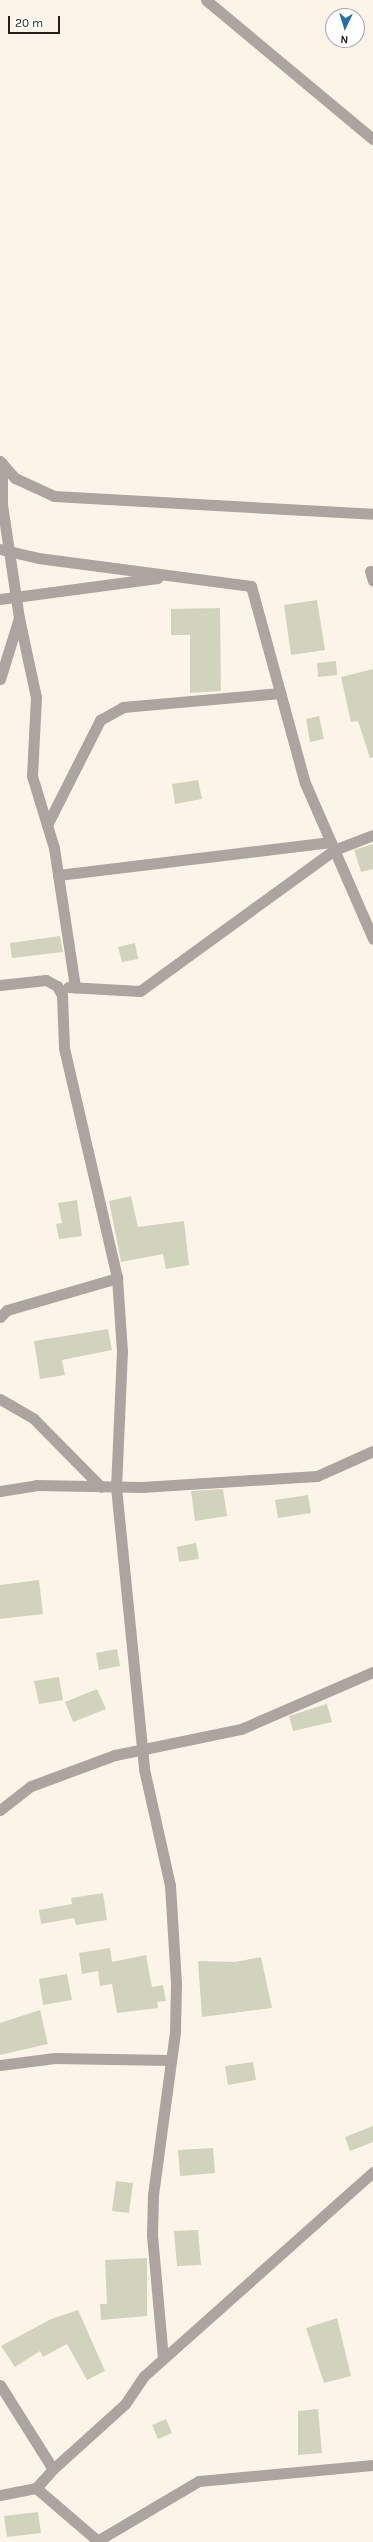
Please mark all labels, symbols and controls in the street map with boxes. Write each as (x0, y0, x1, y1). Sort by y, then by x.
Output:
scale bar (10, 8, 62, 34)
north arrow (325, 8, 365, 48)
text: 20 m (15, 16, 43, 30)
text: N (340, 33, 349, 46)

